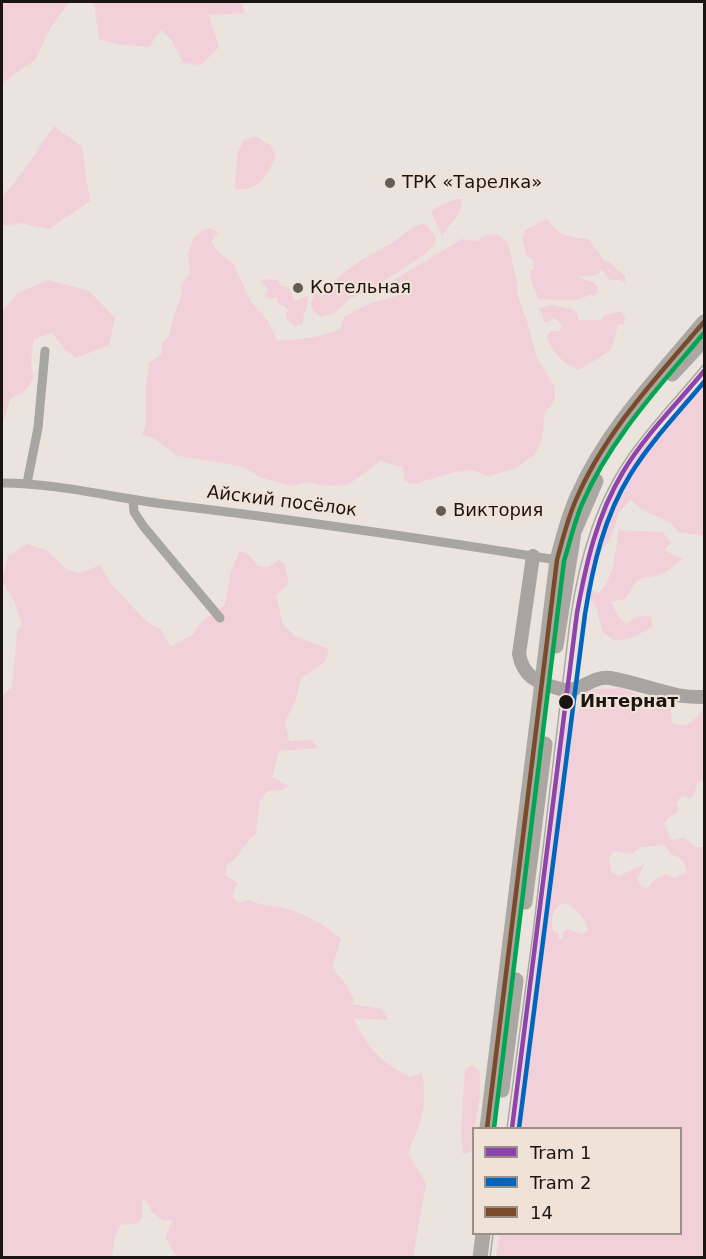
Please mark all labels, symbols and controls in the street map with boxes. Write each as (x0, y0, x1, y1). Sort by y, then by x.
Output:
place label: ТРК «Тарелка» (402, 172, 542, 194)
marker: ТРК «Тарелка» (383, 176, 397, 190)
place label: Котельная (310, 277, 411, 299)
marker: Котельная (291, 281, 305, 295)
street label: Айский посёлок (206, 482, 358, 522)
place label: Виктория (453, 500, 543, 522)
marker: Виктория (434, 504, 448, 518)
place label: Интернат (580, 691, 678, 713)
marker: Интернат (557, 693, 575, 711)
legend (472, 1127, 682, 1235)
text: Tram 1 (530, 1142, 592, 1163)
text: Tram 2 (530, 1172, 592, 1193)
text: 14 (530, 1202, 553, 1223)

